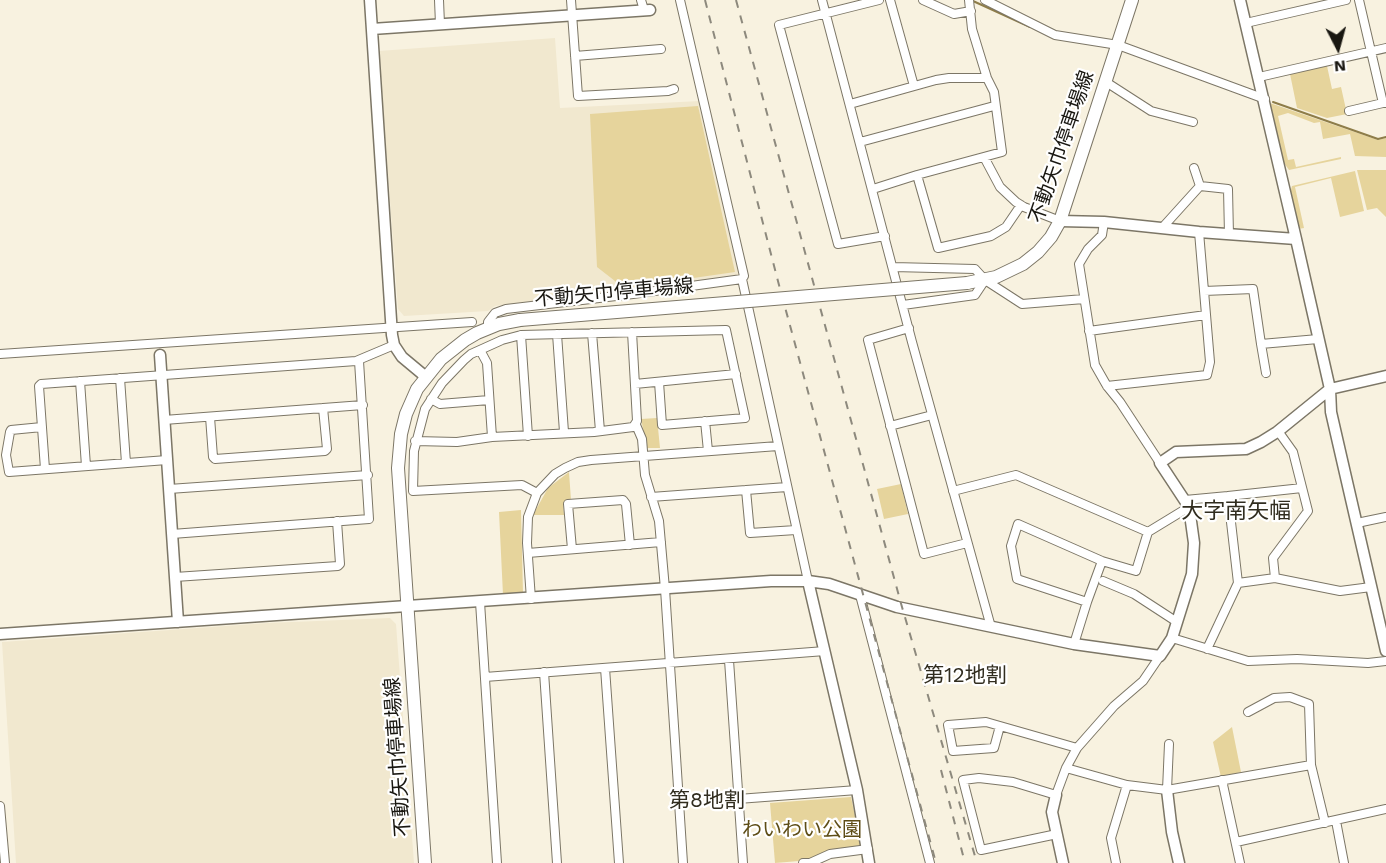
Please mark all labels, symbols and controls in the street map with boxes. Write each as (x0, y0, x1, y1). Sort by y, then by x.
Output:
north arrow (1308, 18, 1368, 78)
text: N (1333, 56, 1347, 76)
street label: 不動矢巾停車場線 (1025, 67, 1099, 227)
street label: 不動矢巾停車場線 (533, 274, 695, 312)
district label: 大字南矢幅 (1181, 499, 1291, 525)
district label: 第12地割 (923, 663, 1007, 689)
street label: 不動矢巾停車場線 (380, 676, 416, 838)
district label: 第8地割 (669, 788, 745, 814)
park label: わいわい公園 (742, 818, 862, 842)

